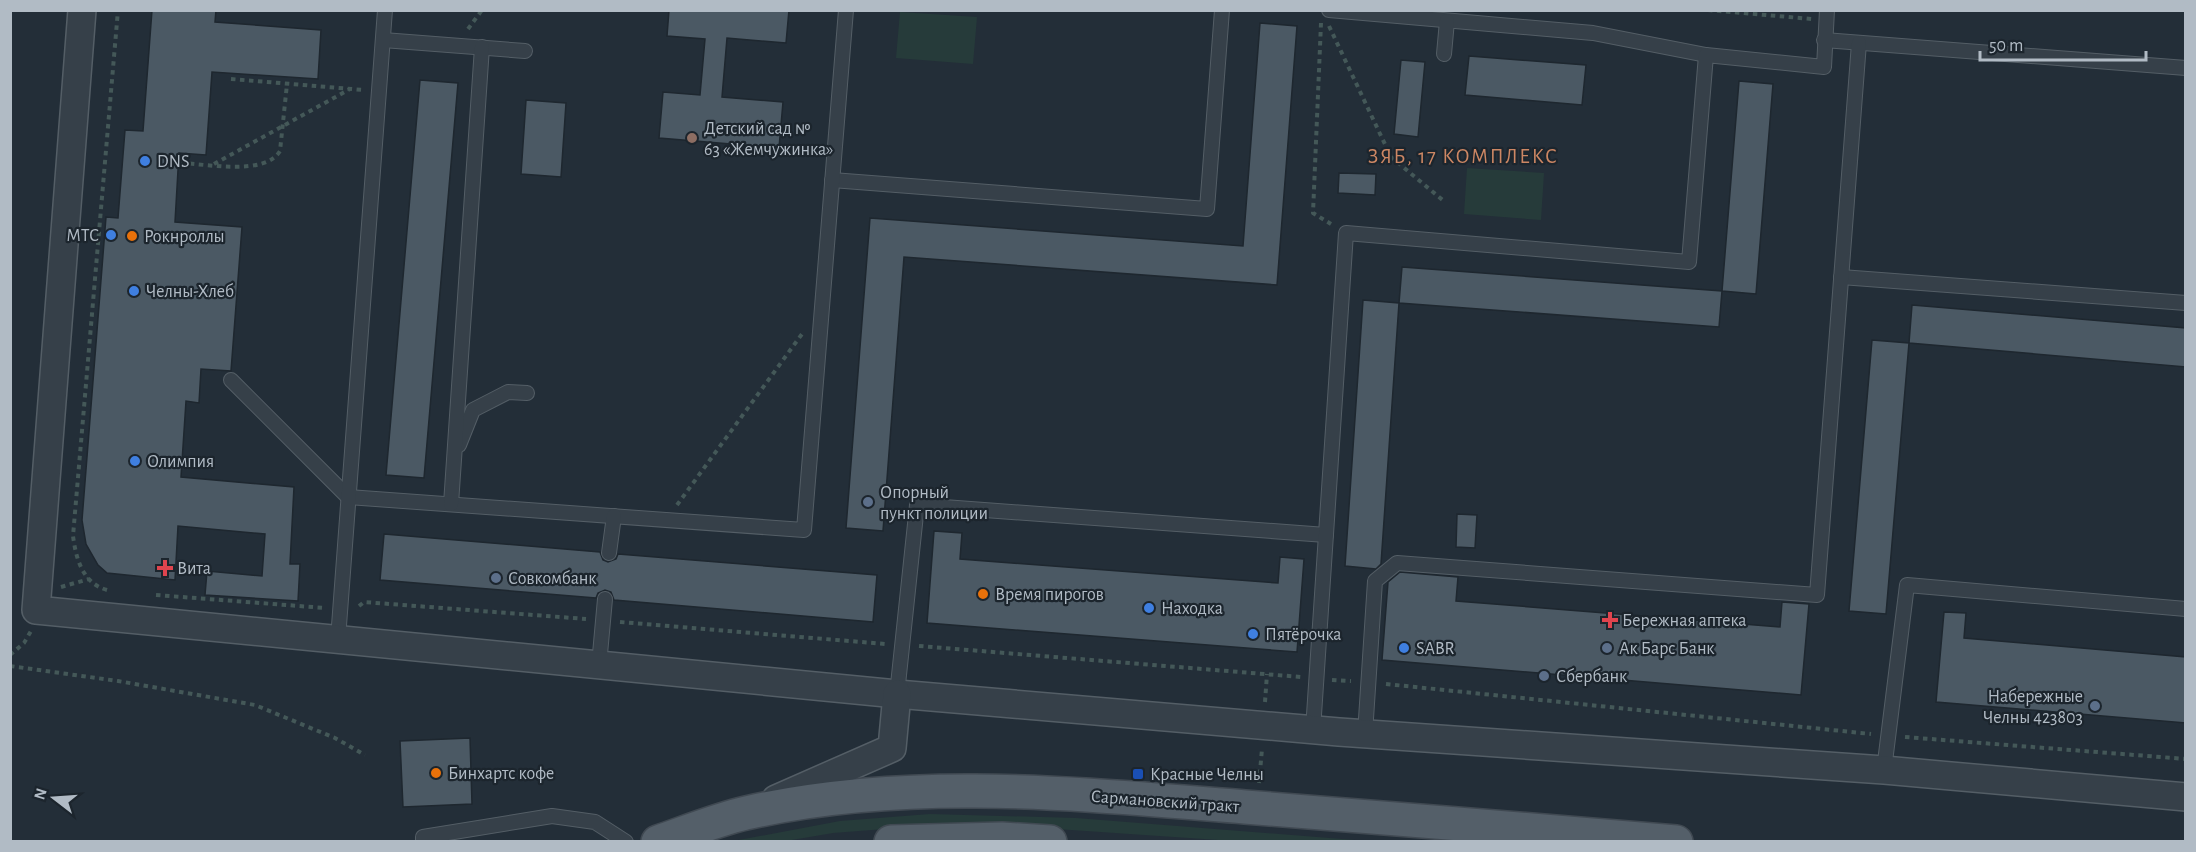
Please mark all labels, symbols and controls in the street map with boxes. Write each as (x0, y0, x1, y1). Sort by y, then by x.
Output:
scale bar (1980, 24, 2146, 62)
text: 50 m (1989, 37, 2023, 55)
place label: Детский сад № 63 «Жемчужинка» (704, 120, 833, 159)
marker: Детский сад № 63 «Жемчужинка» (685, 131, 699, 145)
district label: ЗЯБ, 17 КОМПЛЕКС (1368, 146, 1558, 167)
place label: DNS (157, 153, 189, 171)
marker: DNS (138, 154, 152, 168)
place label: МТС (66, 227, 99, 245)
marker: МТС (104, 228, 118, 242)
place label: Рокнроллы (144, 228, 225, 246)
marker: Рокнроллы (125, 229, 139, 243)
place label: Челны-Хлеб (146, 282, 234, 301)
marker: Челны-Хлеб (127, 284, 141, 298)
place label: Олимпия (147, 453, 214, 471)
marker: Олимпия (128, 454, 142, 468)
place label: Опорный пункт полиции (880, 484, 988, 523)
marker: Опорный пункт полиции (861, 495, 875, 509)
place label: Вита (177, 560, 211, 578)
marker: Вита (158, 561, 172, 575)
place label: Совкомбанк (508, 569, 597, 588)
marker: Совкомбанк (489, 571, 503, 585)
place label: Время пирогов (995, 586, 1104, 604)
marker: Время пирогов (976, 587, 990, 601)
place label: Находка (1161, 600, 1223, 618)
marker: Находка (1142, 601, 1156, 615)
place label: Бережная аптека (1622, 612, 1747, 630)
marker: Бережная аптека (1603, 613, 1617, 627)
place label: Пятёрочка (1265, 626, 1342, 644)
marker: Пятёрочка (1246, 627, 1260, 641)
place label: SABR (1416, 640, 1455, 658)
place label: Ак Барс Банк (1619, 640, 1715, 658)
marker: SABR (1397, 641, 1411, 655)
marker: Ак Барс Банк (1600, 641, 1614, 655)
place label: Сбербанк (1556, 667, 1628, 686)
marker: Сбербанк (1537, 669, 1551, 683)
place label: Набережные Челны 423803 (1983, 687, 2083, 727)
marker: Набережные Челны 423803 (2088, 699, 2102, 713)
place label: Бинхартс кофе (448, 765, 554, 783)
marker: Бинхартс кофе (429, 766, 443, 780)
place label: Красные Челны (1150, 766, 1264, 784)
marker: Красные Челны (1131, 767, 1145, 781)
north arrow (24, 768, 84, 828)
text: N (31, 786, 50, 802)
street label: Сармановский тракт (1090, 788, 1240, 816)

